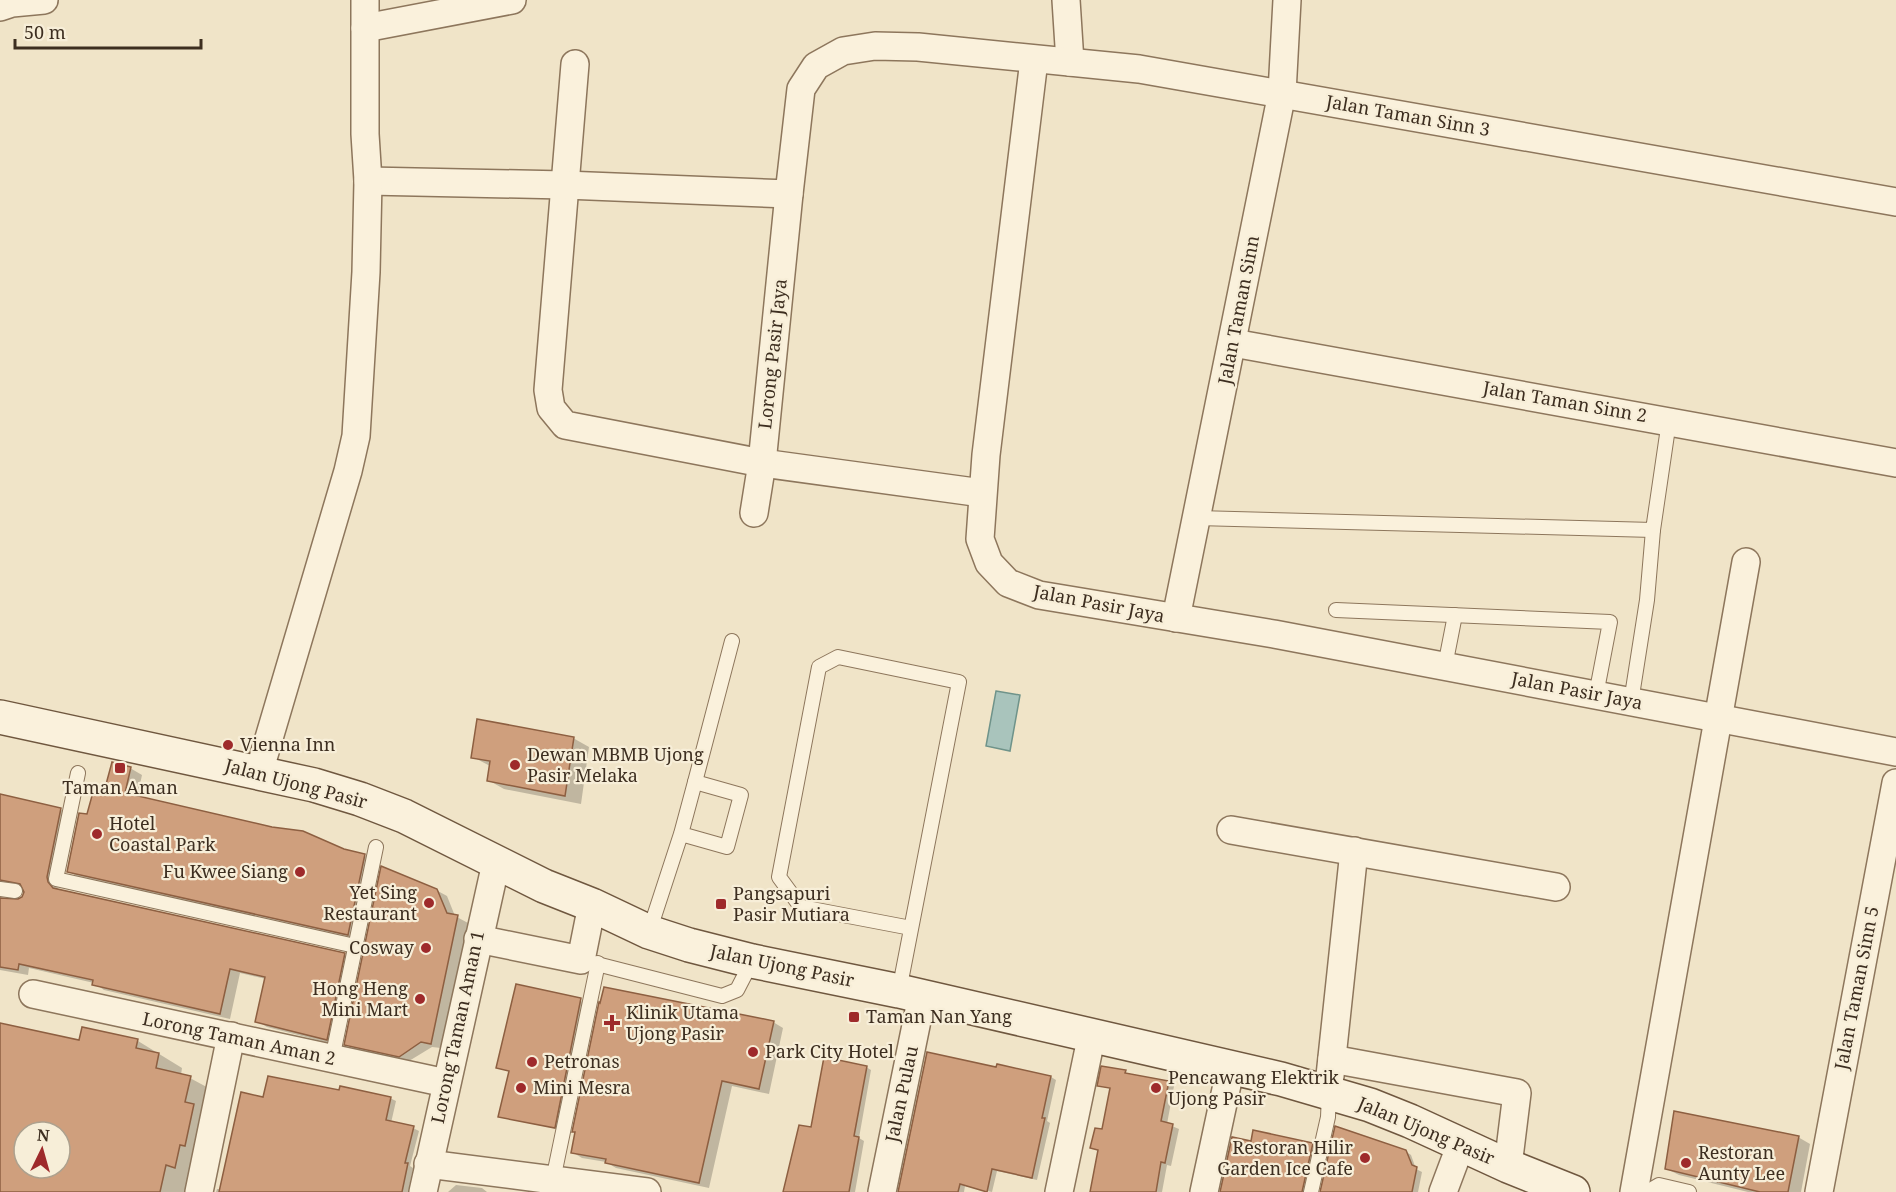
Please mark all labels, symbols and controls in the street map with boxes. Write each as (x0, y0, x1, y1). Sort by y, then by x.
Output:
scale bar (15, 12, 201, 50)
text: 50 m (24, 20, 66, 44)
street label: Jalan Taman Sinn 3 (1323, 89, 1492, 141)
street label: Jalan Taman Sinn (1212, 233, 1264, 387)
street label: Lorong Pasir Jaya (752, 278, 792, 430)
street label: Jalan Taman Sinn 2 (1480, 375, 1649, 427)
street label: Jalan Pasir Jaya (1031, 578, 1167, 627)
street label: Jalan Pasir Jaya (1509, 665, 1645, 714)
place label: Vienna Inn (240, 732, 336, 756)
marker: Vienna Inn (221, 738, 235, 752)
place label: Dewan MBMB Ujong Pasir Melaka (527, 742, 704, 787)
street label: Jalan Ujong Pasir (221, 752, 371, 814)
marker: Dewan MBMB Ujong Pasir Melaka (508, 758, 522, 772)
marker: Taman Aman (113, 761, 127, 775)
place label: Taman Aman (62, 775, 178, 799)
place label: Hotel Coastal Park (109, 811, 216, 856)
marker: Hotel Coastal Park (90, 827, 104, 841)
place label: Fu Kwee Siang (163, 859, 288, 883)
marker: Fu Kwee Siang (293, 865, 307, 879)
place label: Yet Sing Restaurant (323, 880, 417, 925)
place label: Pangsapuri Pasir Mutiara (733, 881, 850, 926)
marker: Yet Sing Restaurant (422, 896, 436, 910)
marker: Pangsapuri Pasir Mutiara (714, 897, 728, 911)
street label: Jalan Taman Sinn 5 (1828, 904, 1884, 1073)
street label: Lorong Taman Aman 1 (425, 928, 489, 1125)
place label: Cosway (349, 935, 415, 959)
street label: Jalan Ujong Pasir (707, 938, 857, 992)
marker: Cosway (419, 941, 433, 955)
place label: Hong Heng Mini Mart (312, 976, 408, 1021)
marker: Hong Heng Mini Mart (413, 992, 427, 1006)
place label: Klinik Utama Ujong Pasir (626, 1000, 739, 1045)
place label: Taman Nan Yang (866, 1004, 1012, 1028)
street label: Lorong Taman Aman 2 (141, 1006, 338, 1070)
marker: Taman Nan Yang (847, 1010, 861, 1024)
marker: Klinik Utama Ujong Pasir (603, 1014, 621, 1032)
place label: Park City Hotel (765, 1039, 894, 1063)
street label: Jalan Pulau (879, 1043, 923, 1145)
marker: Park City Hotel (746, 1045, 760, 1059)
place label: Petronas (544, 1049, 620, 1073)
marker: Petronas (525, 1055, 539, 1069)
place label: Pencawang Elektrik Ujong Pasir (1168, 1065, 1339, 1110)
place label: Mini Mesra (533, 1075, 631, 1099)
marker: Mini Mesra (514, 1081, 528, 1095)
marker: Pencawang Elektrik Ujong Pasir (1149, 1081, 1163, 1095)
street label: Jalan Ujong Pasir (1353, 1090, 1499, 1170)
north arrow (12, 1120, 72, 1180)
text: N (36, 1124, 51, 1147)
place label: Restoran Hilir Garden Ice Cafe (1217, 1135, 1354, 1180)
place label: Restoran Aunty Lee (1698, 1140, 1785, 1185)
marker: Restoran Hilir Garden Ice Cafe (1358, 1151, 1372, 1165)
marker: Restoran Aunty Lee (1679, 1156, 1693, 1170)

